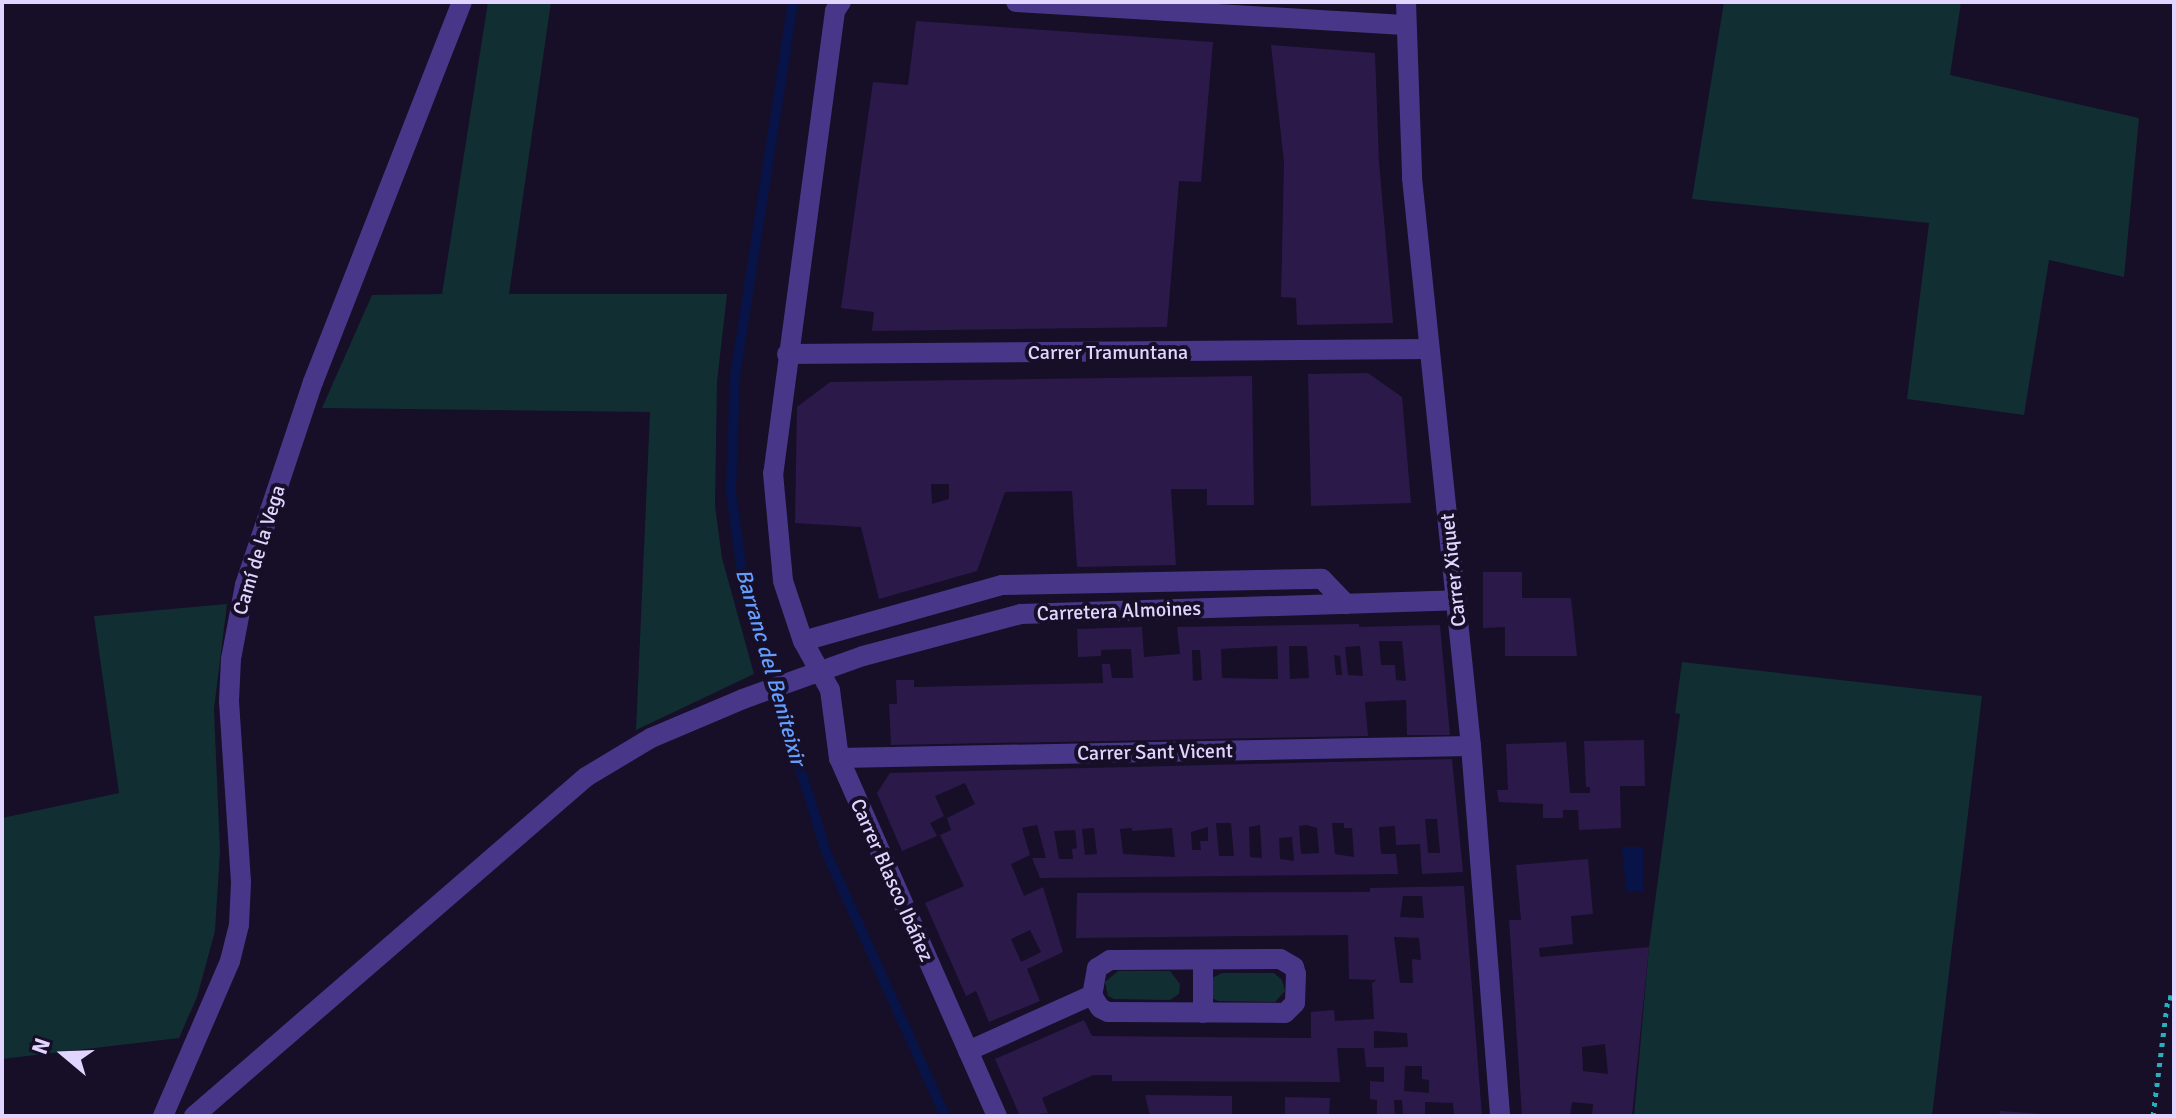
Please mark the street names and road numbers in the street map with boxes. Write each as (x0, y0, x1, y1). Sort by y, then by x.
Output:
street label: Carrer Tramuntana (1028, 340, 1188, 364)
street label: Camí de la Vega (228, 482, 290, 618)
street label: Carrer Xiquet (1435, 512, 1471, 628)
street label: Carretera Almoines (1036, 596, 1202, 626)
street label: Carrer Sant Vicent (1077, 739, 1233, 765)
street label: Carrer Blasco Ibáñez (845, 795, 939, 965)

